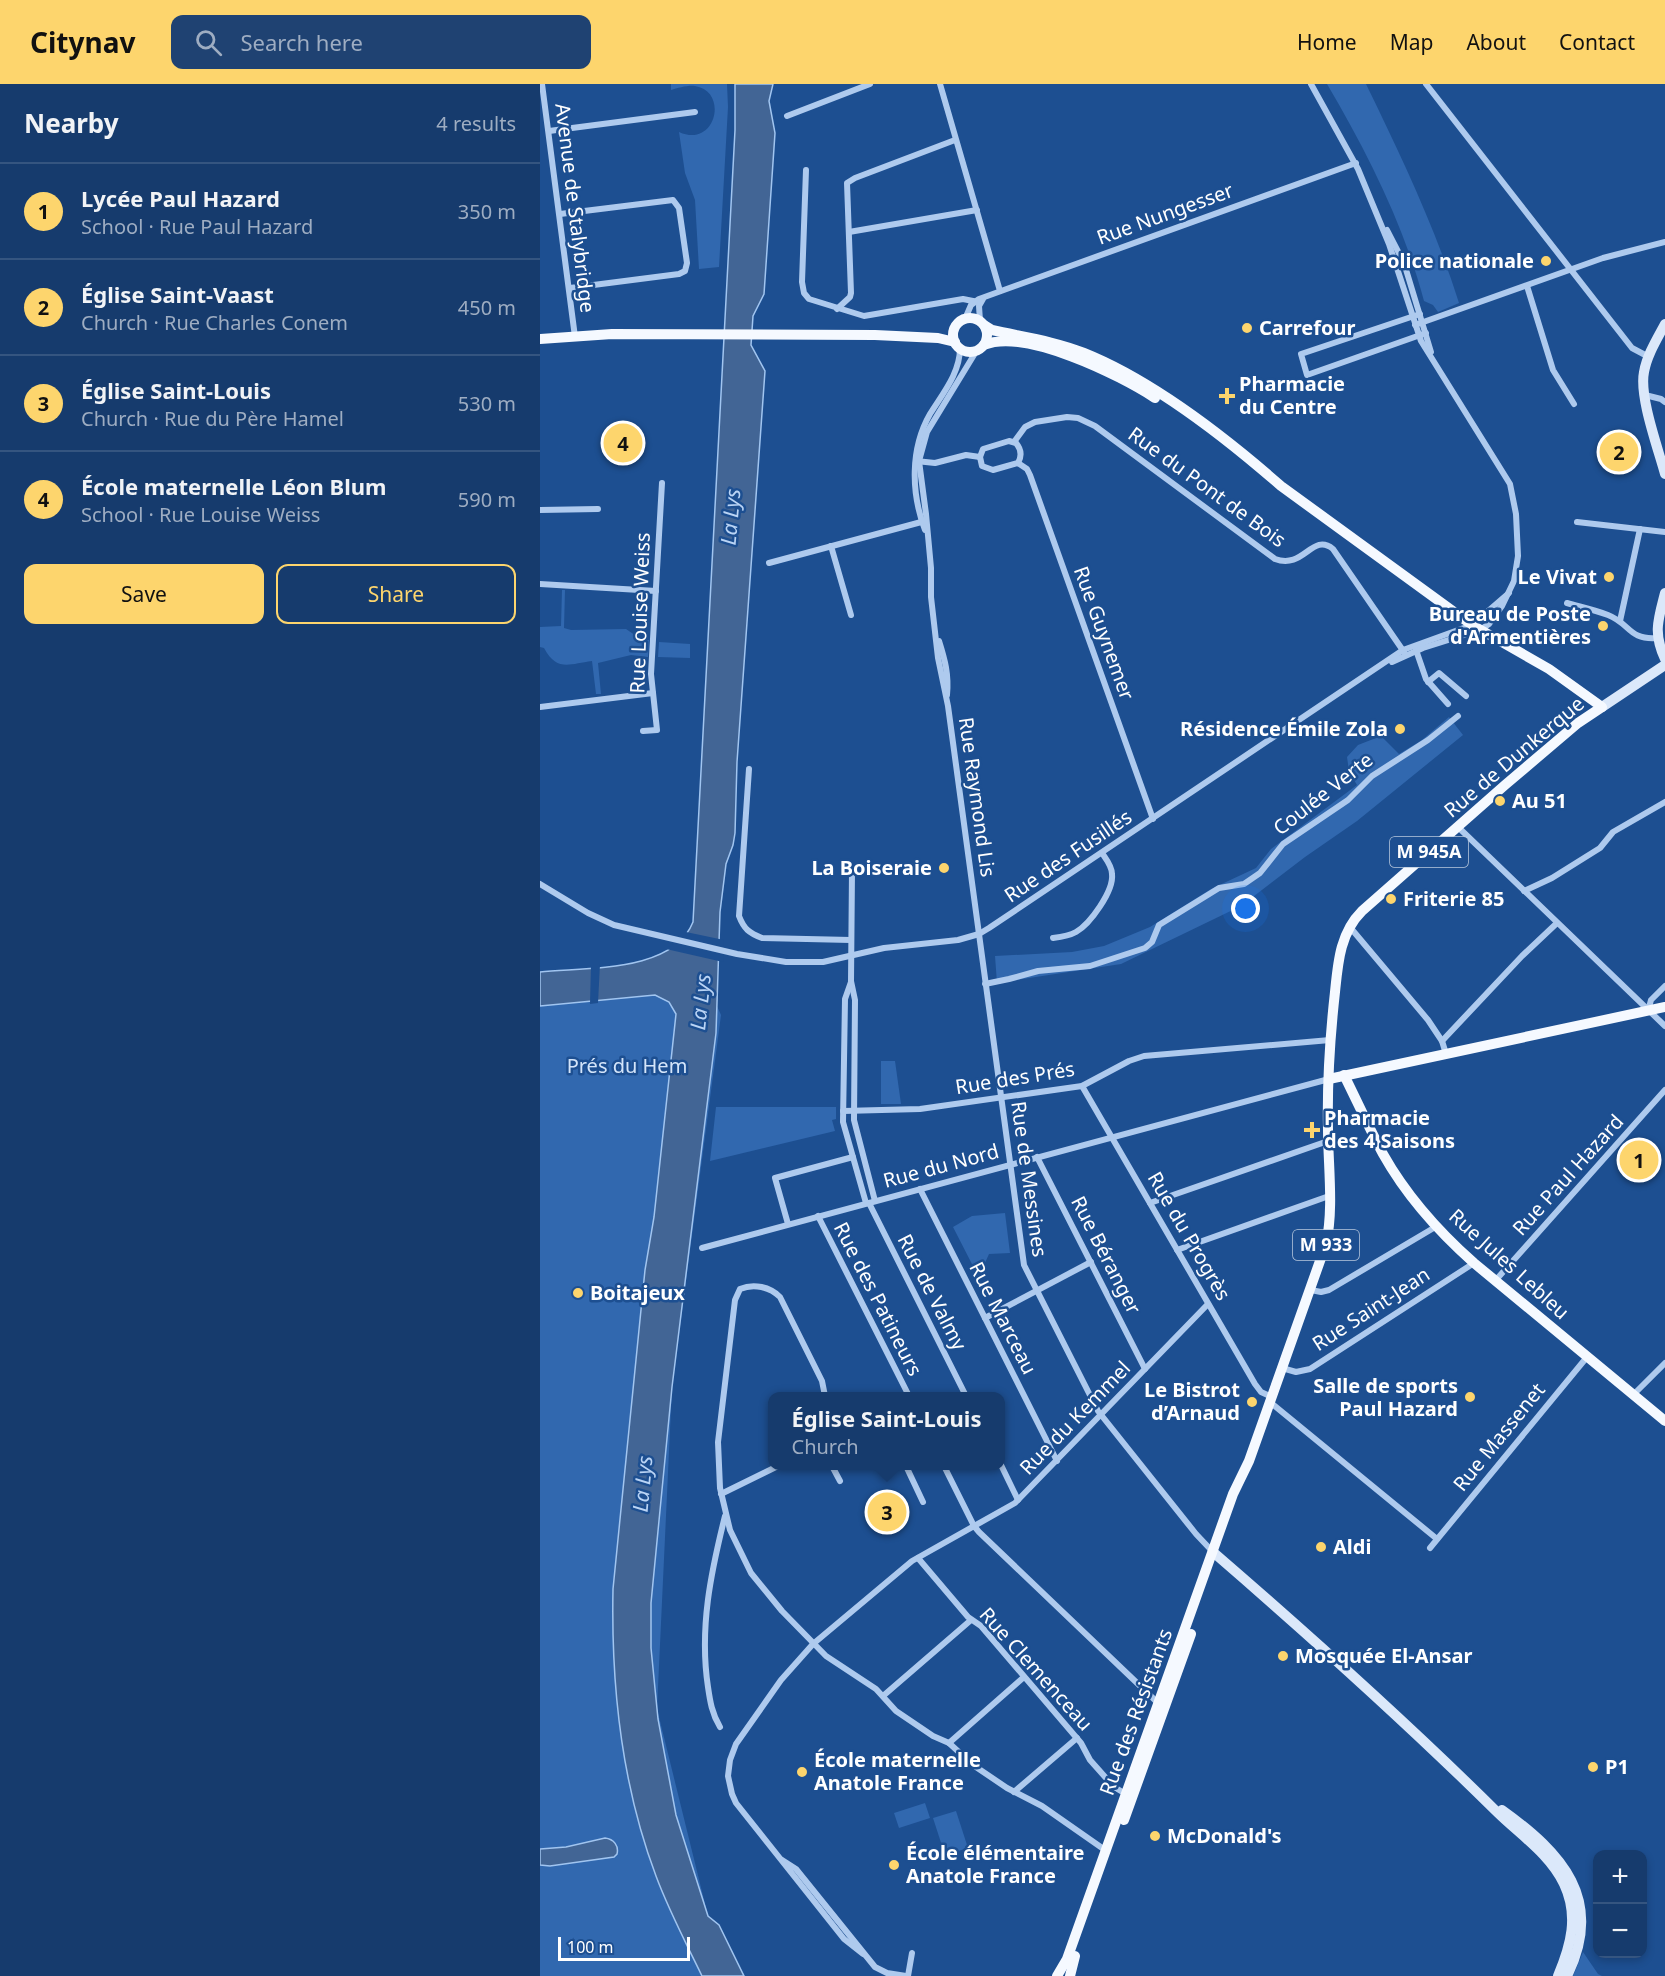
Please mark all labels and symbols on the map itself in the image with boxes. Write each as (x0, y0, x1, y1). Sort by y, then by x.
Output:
street label: Avenue de Stalybridge (549, 102, 602, 314)
street label: Rue Nungesser (1093, 176, 1237, 251)
place label: Police nationale (1375, 247, 1534, 274)
marker: Police nationale (1539, 254, 1553, 268)
place label: Carrefour (1259, 314, 1355, 341)
marker: Carrefour (1240, 321, 1254, 335)
place label: Pharmacie du Centre (1239, 370, 1345, 420)
marker: Pharmacie du Centre (1220, 389, 1234, 403)
pin: 4 (604, 420, 643, 466)
street label: Rue du Pont de Bois (1123, 420, 1292, 553)
pin: 2 (1600, 430, 1638, 475)
water label: La Lys (714, 488, 746, 546)
street label: Rue Louise Weiss (623, 532, 656, 694)
street label: Rue Guynemer (1068, 562, 1141, 703)
place label: Le Vivat (1518, 563, 1597, 590)
marker: Le Vivat (1602, 570, 1616, 584)
place label: Bureau de Poste d'Armentières (1429, 600, 1591, 650)
marker: Bureau de Poste d'Armentières (1596, 619, 1610, 633)
street label: Rue de Dunkerque (1438, 690, 1589, 823)
street label: Rue Raymond Lis (953, 715, 1002, 879)
place label: Résidence Émile Zola (1180, 715, 1388, 742)
marker: Résidence Émile Zola (1393, 722, 1407, 736)
street label: Coulée Verte (1267, 746, 1378, 841)
place label: Au 51 (1512, 787, 1567, 814)
marker: Au 51 (1493, 794, 1507, 808)
street label: Rue des Fusillés (999, 803, 1137, 908)
road number: M 945A (1390, 837, 1468, 867)
place label: La Boiseraie (811, 854, 932, 881)
marker: La Boiseraie (937, 861, 951, 875)
place label: Friterie 85 (1403, 885, 1504, 912)
marker: Friterie 85 (1384, 892, 1398, 906)
your location (1231, 894, 1260, 923)
water label: La Lys (683, 972, 717, 1031)
park label: Prés du Hem (567, 1052, 687, 1079)
street label: Rue des Prés (953, 1055, 1077, 1100)
street label: Rue de Messines (1005, 1099, 1054, 1259)
place label: Pharmacie des 4 Saisons (1324, 1104, 1455, 1154)
street label: Rue Paul Hazard (1506, 1108, 1629, 1241)
marker: Pharmacie des 4 Saisons (1305, 1123, 1319, 1137)
street label: Rue du Nord (880, 1137, 1002, 1194)
pin: 1 (1620, 1138, 1658, 1182)
street label: Rue du Progrès (1142, 1167, 1237, 1305)
street label: Rue Béranger (1065, 1191, 1148, 1318)
street label: Rue Jules Lebleu (1443, 1202, 1575, 1325)
street label: Rue des Patineurs (828, 1217, 929, 1380)
street label: Rue de Valmy (892, 1229, 974, 1355)
road number: M 933 (1293, 1230, 1359, 1260)
street label: Rue Marceau (964, 1257, 1043, 1379)
street label: Rue Saint-Jean (1307, 1260, 1435, 1357)
place label: Boitajeux (590, 1279, 685, 1306)
marker: Boitajeux (571, 1286, 585, 1300)
street label: Rue du Kemmel (1013, 1355, 1136, 1480)
place label: Salle de sports Paul Hazard (1313, 1372, 1458, 1422)
place label: Le Bistrot d’Arnaud (1144, 1376, 1240, 1426)
street label: Rue Massenet (1447, 1377, 1551, 1496)
marker: Salle de sports Paul Hazard (1463, 1390, 1477, 1404)
marker: Le Bistrot d’Arnaud (1245, 1395, 1259, 1409)
water label: La Lys (626, 1455, 658, 1513)
pin: 3 (868, 1490, 906, 1534)
place label: Aldi (1333, 1533, 1371, 1560)
marker: Aldi (1314, 1540, 1328, 1554)
street label: Rue Clemenceau (974, 1601, 1099, 1736)
street label: Rue des Résistants (1093, 1625, 1178, 1799)
place label: Mosquée El-Ansar (1295, 1642, 1473, 1669)
marker: Mosquée El-Ansar (1276, 1649, 1290, 1663)
place label: École maternelle Anatole France (814, 1746, 981, 1796)
place label: P1 (1605, 1753, 1629, 1780)
marker: P1 (1586, 1760, 1600, 1774)
marker: École maternelle Anatole France (795, 1765, 809, 1779)
place label: McDonald's (1167, 1822, 1282, 1849)
marker: McDonald's (1148, 1829, 1162, 1843)
place label: École élémentaire Anatole France (906, 1839, 1085, 1889)
marker: École élémentaire Anatole France (887, 1858, 901, 1872)
scale bar (558, 1934, 690, 1962)

